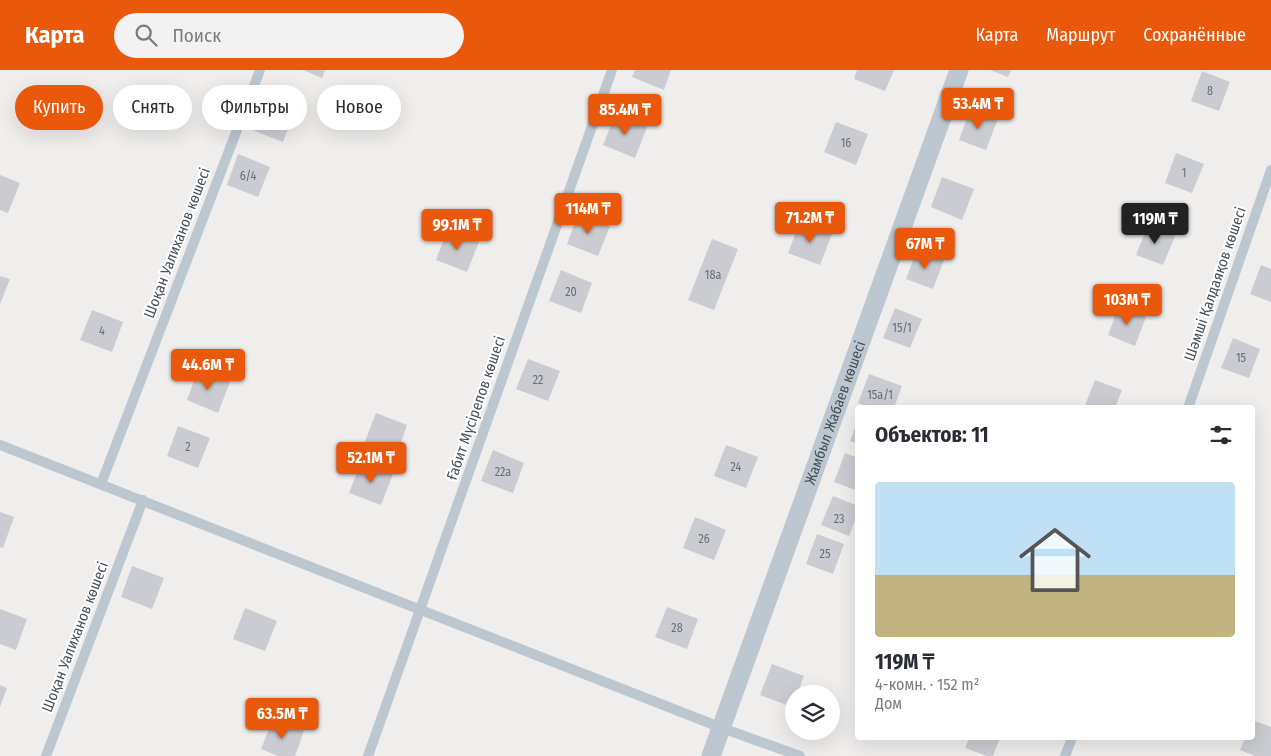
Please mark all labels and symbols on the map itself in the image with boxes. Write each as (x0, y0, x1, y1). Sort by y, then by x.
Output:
house number: 8 (1207, 84, 1213, 98)
pin: 53.4M ₸ (932, 88, 1024, 130)
pin: 85.4M ₸ (579, 93, 671, 136)
house number: 16 (841, 136, 851, 150)
street label: Шоқан Уалиханов көшесі (140, 165, 214, 321)
house number: 1 (1182, 166, 1186, 180)
house number: 6/4 (240, 169, 256, 183)
pin: 114M ₸ (547, 192, 629, 235)
pin: 71.2M ₸ (764, 202, 856, 244)
pin: 119M ₸ (1114, 202, 1196, 245)
street label: Шәмші Қалдаяқов көшесі (1180, 205, 1250, 363)
pin: 99.1M ₸ (411, 208, 503, 251)
pin: 67M ₸ (890, 228, 960, 270)
house number: 18а (705, 268, 721, 282)
pin: 103M ₸ (1086, 284, 1168, 326)
house number: 20 (565, 285, 577, 299)
house number: 15/1 (892, 321, 912, 335)
house number: 4 (99, 324, 105, 338)
street label: Ғабит Мүсірепов көшесі (443, 334, 509, 482)
street label: Жамбыл Жабаев көшесі (801, 338, 869, 487)
pin: 44.6M ₸ (162, 348, 254, 391)
house number: 15 (1236, 351, 1247, 365)
house number: 22 (533, 373, 543, 387)
house number: 15а/1 (867, 388, 893, 402)
house number: 2 (185, 440, 191, 454)
pin: 52.1M ₸ (325, 442, 417, 484)
house number: 24 (731, 460, 742, 474)
house number: 22а (495, 465, 511, 479)
house number: 23 (834, 512, 844, 526)
house number: 26 (698, 532, 710, 546)
house number: 25 (820, 547, 831, 561)
street label: Шоқан Уалиханов көшесі (38, 559, 112, 715)
house number: 28 (671, 621, 683, 635)
pin: 63.5M ₸ (236, 698, 328, 740)

